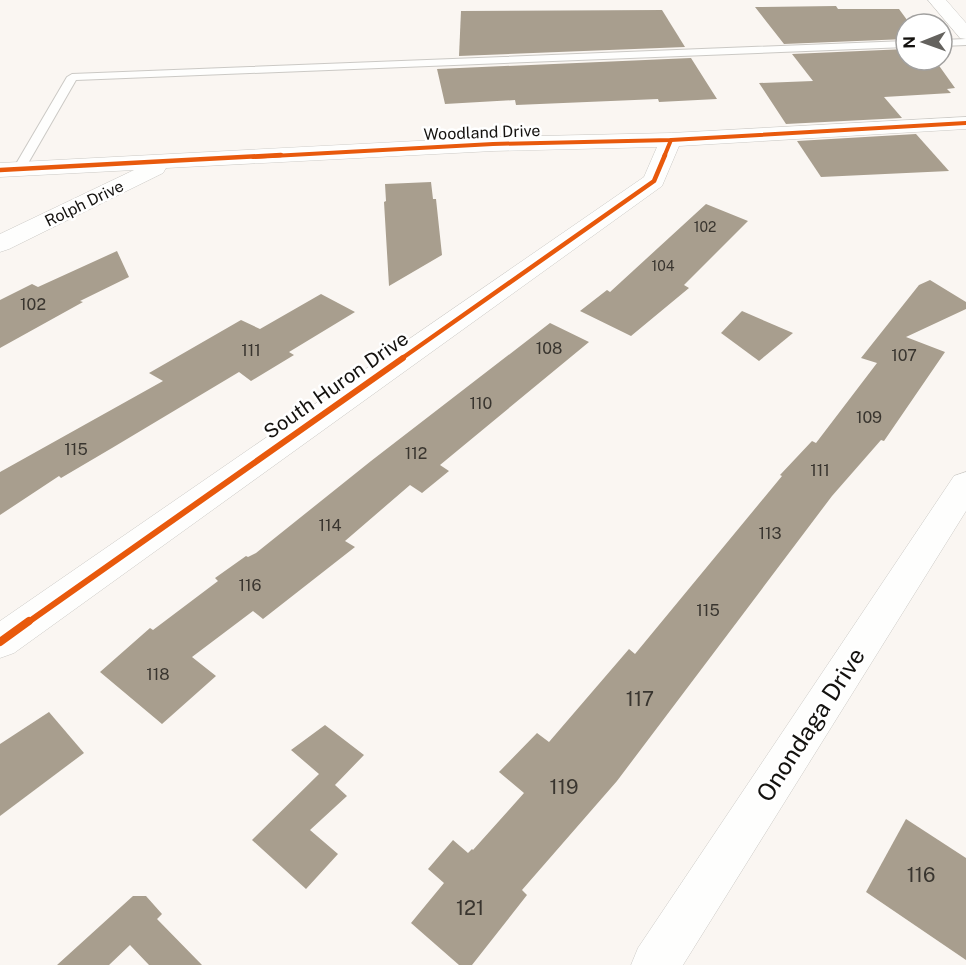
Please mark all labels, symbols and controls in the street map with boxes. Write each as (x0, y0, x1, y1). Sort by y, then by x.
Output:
north arrow (894, 12, 954, 72)
text: N (900, 36, 919, 49)
street label: Woodland Drive (423, 121, 541, 144)
street label: Rolph Drive (42, 176, 127, 231)
house number: 102 (694, 219, 716, 235)
house number: 104 (651, 258, 675, 274)
house number: 102 (20, 295, 46, 314)
street label: South Huron Drive (259, 326, 413, 444)
house number: 108 (536, 339, 562, 358)
house number: 111 (241, 341, 261, 360)
house number: 107 (891, 346, 917, 365)
house number: 110 (470, 394, 493, 413)
house number: 109 (856, 408, 882, 427)
house number: 115 (64, 440, 88, 459)
house number: 112 (405, 444, 427, 463)
house number: 111 (810, 461, 830, 480)
house number: 114 (318, 516, 342, 535)
house number: 113 (758, 524, 782, 543)
house number: 116 (239, 576, 262, 595)
house number: 115 (696, 601, 720, 620)
street label: Onondaga Drive (750, 642, 870, 806)
house number: 118 (146, 665, 170, 684)
house number: 117 (626, 687, 654, 711)
house number: 119 (550, 775, 578, 799)
house number: 116 (907, 863, 935, 887)
house number: 121 (456, 896, 484, 920)

